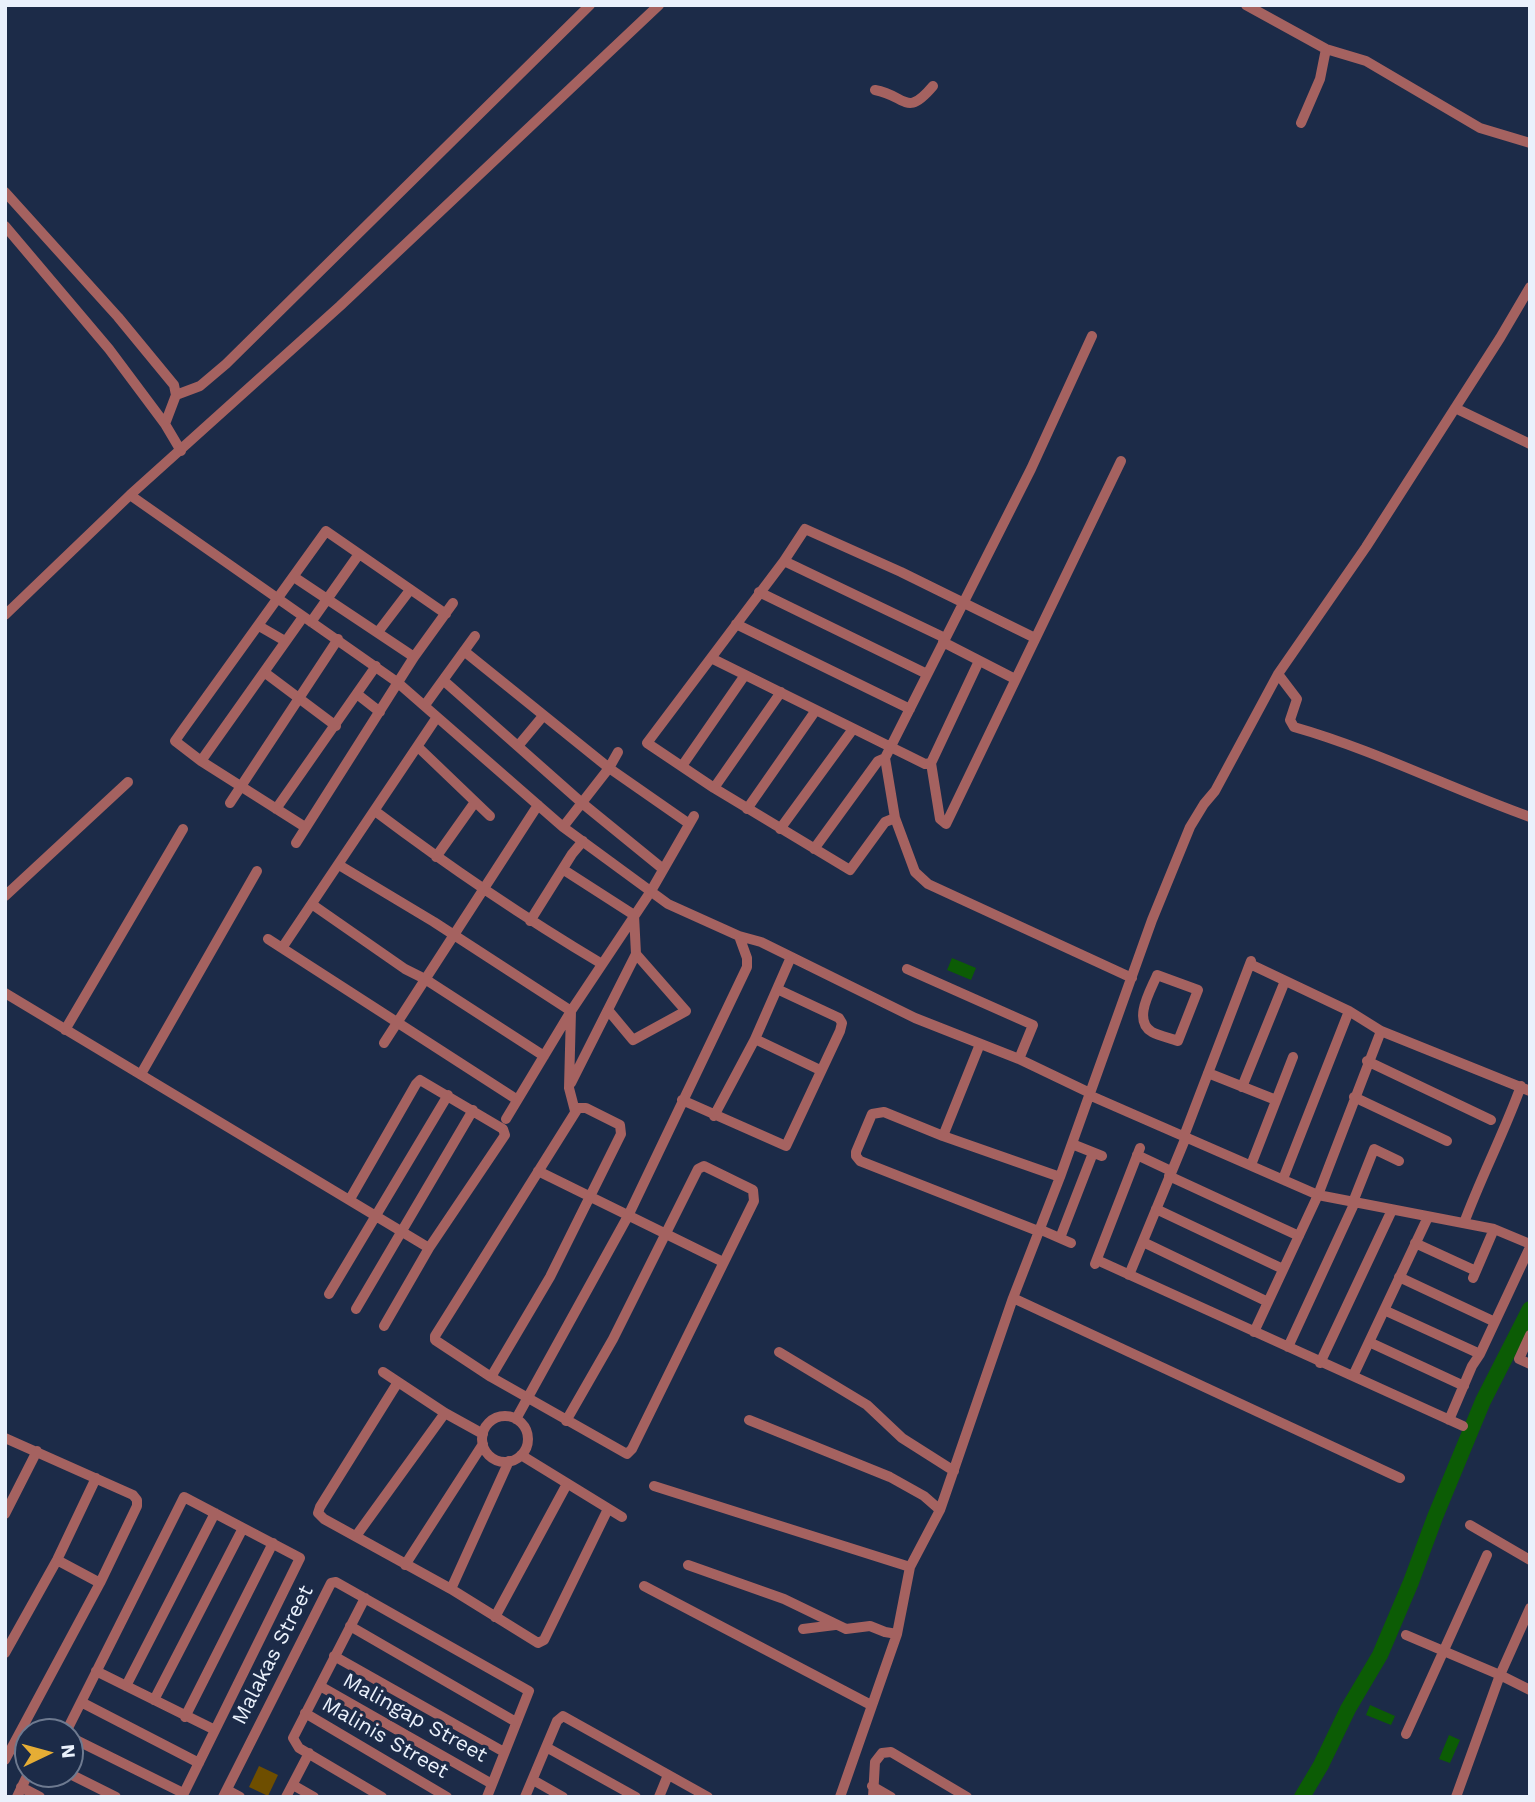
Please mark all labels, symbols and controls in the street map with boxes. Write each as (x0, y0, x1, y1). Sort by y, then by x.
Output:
street label: Malakas Street (227, 1581, 319, 1729)
street label: Malingap Street (338, 1668, 492, 1768)
street label: Malinis Street (317, 1692, 453, 1784)
north arrow (14, 1718, 84, 1788)
text: N (56, 1743, 80, 1759)

